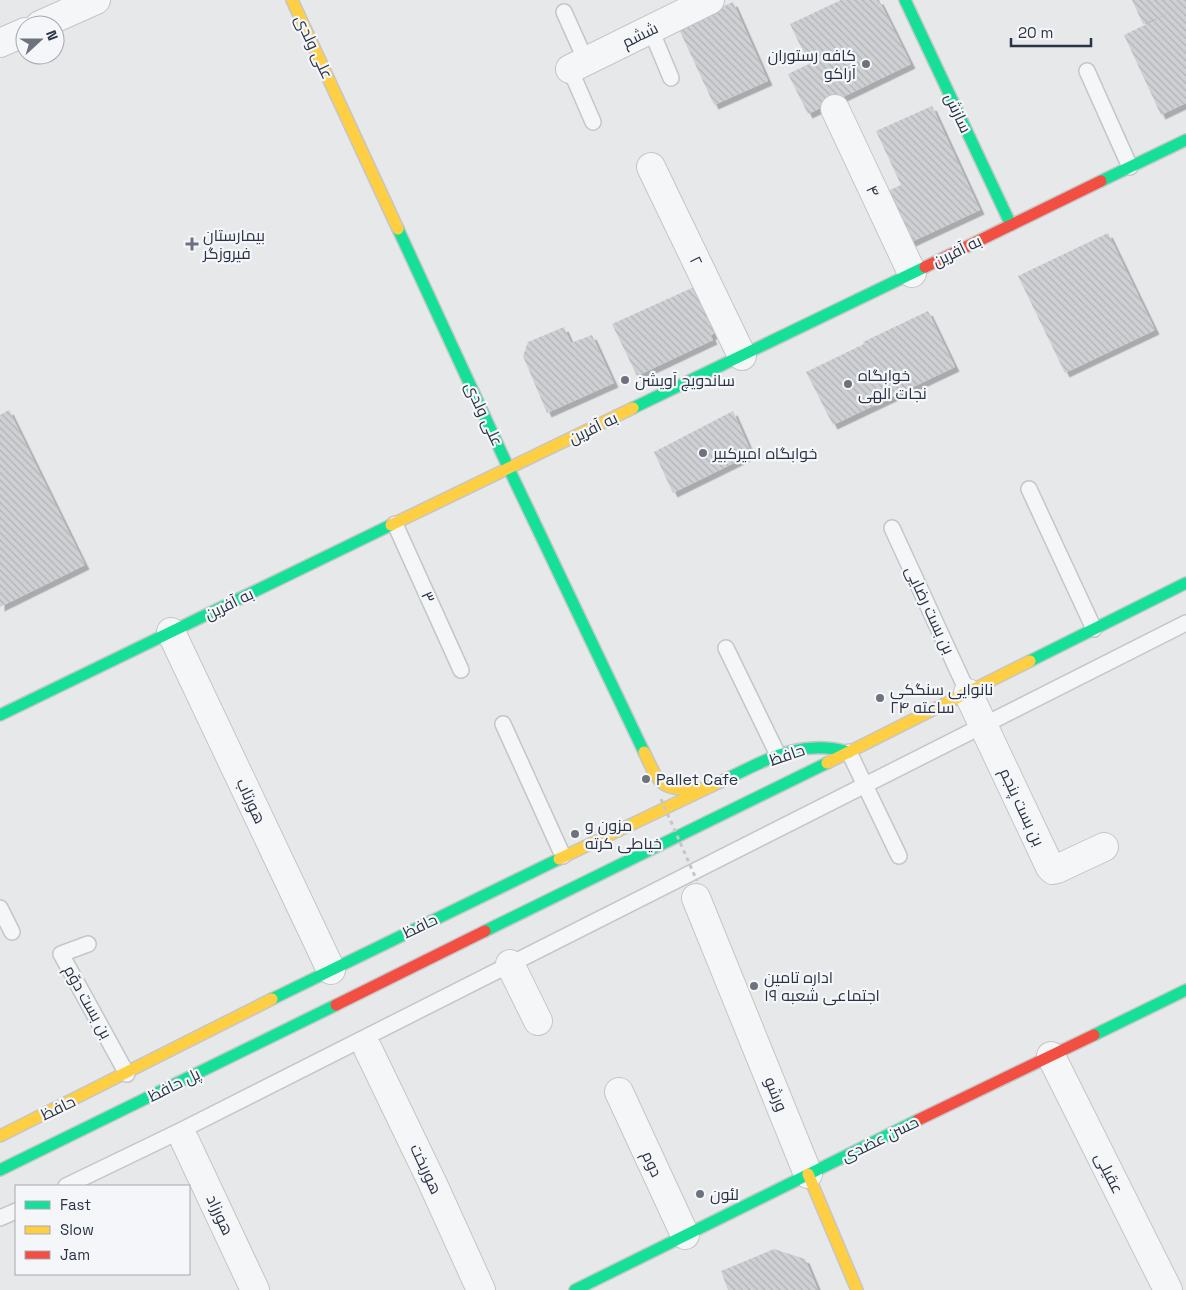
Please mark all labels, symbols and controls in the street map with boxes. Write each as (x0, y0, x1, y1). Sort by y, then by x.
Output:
street label: علی ولدی (290, 11, 338, 83)
north arrow (15, 15, 65, 65)
scale bar (1011, 15, 1091, 47)
street label: ششم (619, 17, 662, 54)
text: 20 m (1018, 23, 1053, 42)
text: N (42, 28, 62, 43)
place label: کافه رستوران آراکو (768, 45, 857, 84)
marker: کافه رستوران آراکو (860, 58, 872, 70)
street label: سازش (940, 90, 976, 136)
street label: ۴ (861, 182, 885, 200)
place label: بیمارستان فیروزگر (202, 225, 265, 264)
street label: به آفرین (929, 230, 985, 272)
marker: بیمارستان فیروزگر (185, 237, 199, 251)
street label: ۲ (685, 253, 707, 269)
place label: خوابگاه نجات الهی (858, 365, 927, 404)
place label: ساندویچ آویشن (635, 370, 735, 392)
marker: ساندویچ آویشن (619, 374, 631, 386)
street label: علی ولدی (460, 378, 508, 450)
marker: خوابگاه نجات الهی (842, 378, 854, 390)
street label: به آفرین (565, 407, 621, 449)
place label: خوابگاه امیرکبیر (712, 443, 818, 464)
marker: خوابگاه امیرکبیر (697, 447, 709, 459)
street label: بن بست رضایی (900, 562, 960, 658)
street label: به آفرین (201, 583, 257, 625)
street label: ۳ (416, 588, 440, 606)
place label: نانوایی سنگکی ۲۴ ساعته (890, 679, 993, 718)
marker: نانوایی سنگکی ۲۴ ساعته (874, 692, 886, 704)
street label: حافظ (767, 739, 807, 771)
street label: بن بست پنجم (994, 765, 1049, 850)
place label: Pallet Cafe (656, 769, 738, 790)
marker: Pallet Cafe (640, 773, 652, 785)
street label: هورتاب (231, 775, 271, 827)
place label: مزون و خیاطی کرته (585, 815, 662, 854)
marker: مزون و خیاطی کرته (569, 828, 581, 840)
street label: حافظ (399, 909, 441, 943)
street label: بن بست دوّم (58, 961, 117, 1043)
place label: اداره تامین اجتماعی شعبه ۱۹ (764, 967, 880, 1006)
marker: اداره تامین اجتماعی شعبه ۱۹ (748, 980, 760, 992)
street label: پل حافظ (144, 1063, 205, 1108)
street label: ورشو (760, 1074, 792, 1114)
street label: حافظ (37, 1091, 79, 1125)
street label: حسن عضدی (838, 1111, 922, 1167)
street label: هوربخت (405, 1140, 447, 1198)
street label: دوم (636, 1148, 667, 1181)
street label: عقیلی (1090, 1149, 1128, 1197)
place label: لئون (710, 1184, 739, 1205)
legend (15, 1185, 190, 1275)
marker: لئون (694, 1188, 706, 1200)
street label: هورزاد (202, 1191, 238, 1239)
text: Fast (60, 1195, 91, 1214)
text: Slow (60, 1220, 94, 1239)
text: Jam (60, 1245, 90, 1264)

